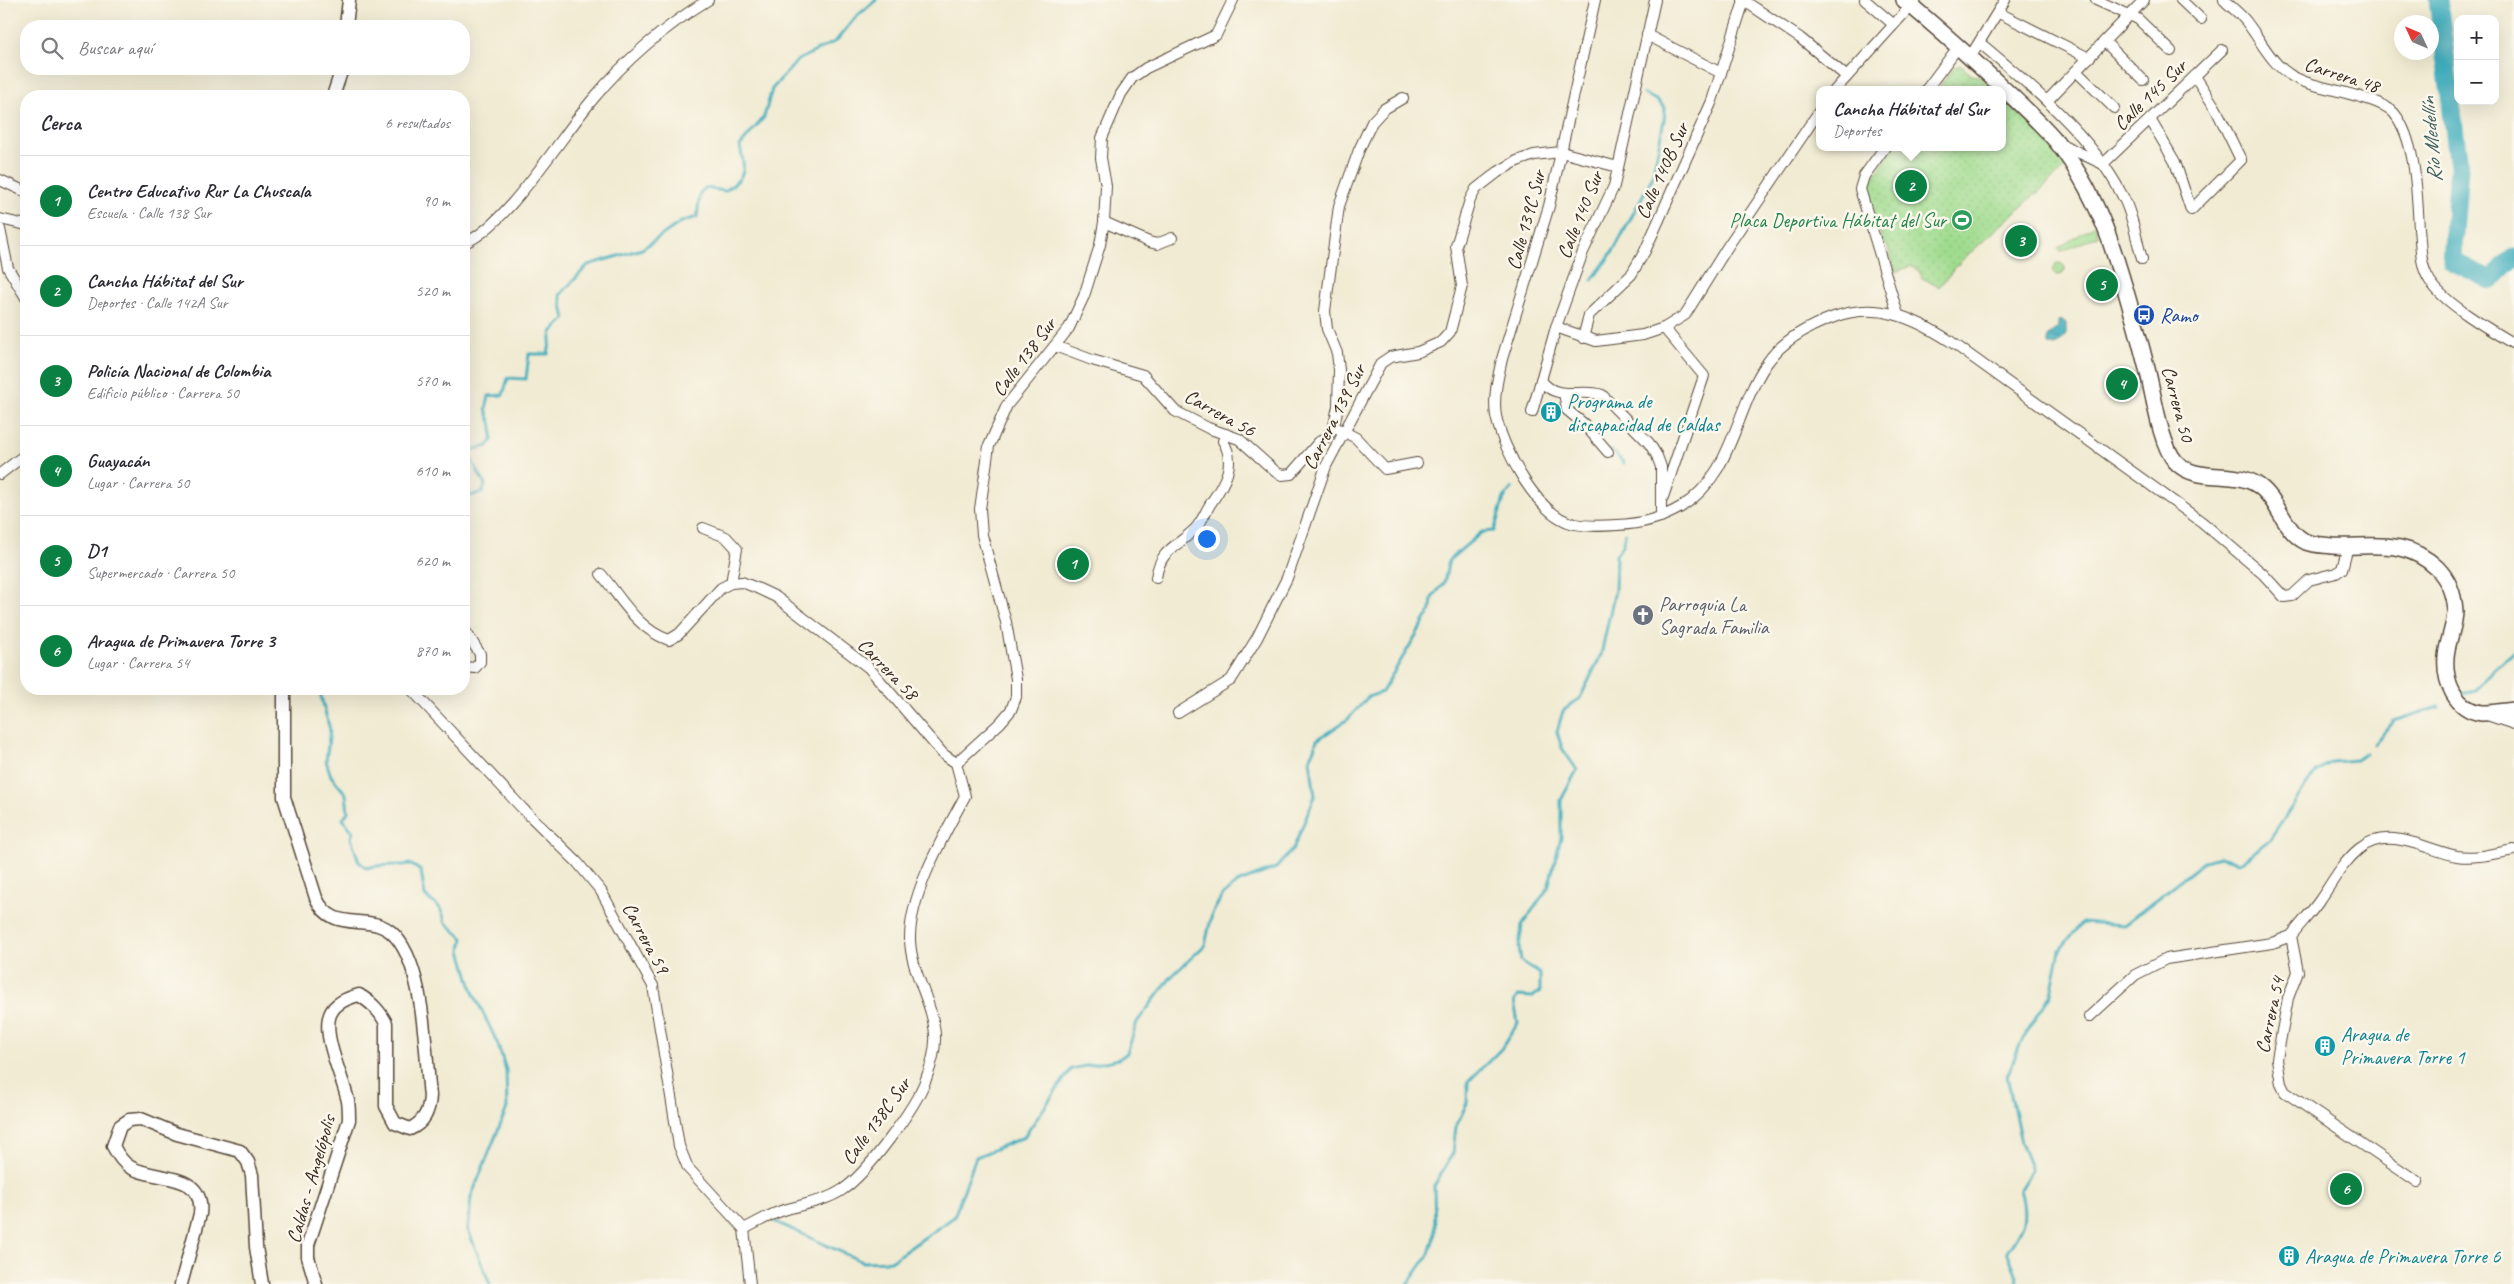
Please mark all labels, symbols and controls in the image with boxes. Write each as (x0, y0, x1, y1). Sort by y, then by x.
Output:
north arrow (2394, 15, 2439, 60)
map controls (2454, 15, 2499, 105)
button: + (2454, 15, 2499, 60)
search box (20, 20, 470, 75)
icon: search (38, 34, 66, 62)
text: Buscar aquí (78, 36, 152, 60)
street label: Carrera 48 (2301, 51, 2385, 99)
street label: Calle 145 Sur (2108, 53, 2193, 136)
button: − (2454, 60, 2499, 105)
popup (1816, 86, 2006, 151)
water label: Río Medellín (2414, 95, 2448, 184)
text: Cancha Hábitat del Sur (1833, 97, 1989, 121)
text: Cerca (40, 110, 81, 136)
text: 6 resultados (385, 113, 450, 133)
street label: Calle 140B Sur (1630, 117, 1695, 223)
text: Deportes (1833, 121, 1881, 141)
street label: Calle 139C Sur (1501, 166, 1552, 272)
street label: Calle 140 Sur (1551, 166, 1610, 262)
pin: 2 (1895, 167, 1927, 205)
text: Centro Educativo Rur La Chuscala (87, 179, 311, 203)
text: 1 (52, 191, 60, 211)
text: 90 m (423, 191, 450, 211)
text: Escuela · Calle 138 Sur (87, 203, 211, 223)
place label: Placa Deportiva Hábitat del Sur (1730, 208, 1948, 233)
sports icon: Placa Deportiva Hábitat del Sur (1950, 208, 1974, 232)
pin: 3 (2005, 222, 2037, 260)
pin: 5 (2086, 266, 2118, 304)
text: Cancha Hábitat del Sur (87, 269, 242, 293)
text: 2 (52, 281, 60, 301)
text: 520 m (416, 281, 450, 301)
text: Deportes · Calle 142A Sur (87, 293, 227, 313)
bus stop icon: Ramo (2132, 303, 2156, 327)
place label: Ramo (2160, 303, 2199, 328)
street label: Calle 138 Sur (986, 311, 1063, 401)
street label: Carrera 139 Sur (1297, 358, 1372, 474)
text: Policía Nacional de Colombia (87, 359, 271, 383)
street label: Carrera 50 (2156, 363, 2201, 447)
pin: 4 (2106, 365, 2138, 403)
text: 3 (52, 371, 60, 391)
text: 570 m (416, 371, 450, 391)
text: Edificio público · Carrera 50 (87, 383, 239, 403)
street label: Carrera 56 (1180, 383, 1261, 443)
place label: Programa de discapacidad de Caldas (1567, 389, 1722, 437)
building icon: Programa de discapacidad de Caldas (1539, 400, 1563, 424)
text: Guayacán (87, 449, 150, 473)
text: 4 (52, 461, 60, 481)
text: 610 m (416, 461, 450, 481)
text: Lugar · Carrera 50 (87, 473, 190, 493)
your location (1194, 526, 1220, 552)
text: D1 (87, 539, 107, 563)
pin: 1 (1057, 545, 1089, 583)
text: 5 (53, 551, 59, 571)
text: 620 m (416, 551, 450, 571)
text: Supermercado · Carrera 50 (87, 563, 234, 583)
place label: Parroquia La Sagrada Familia (1659, 592, 1770, 640)
church icon: Parroquia La Sagrada Familia (1631, 603, 1655, 627)
text: Aragua de Primavera Torre 3 (87, 629, 275, 653)
street label: Carrera 58 (852, 633, 925, 707)
text: 6 (52, 641, 60, 661)
text: 870 m (416, 641, 450, 661)
text: Lugar · Carrera 54 (87, 653, 190, 673)
street label: Carrera 59 (617, 898, 676, 980)
street label: Carrera 54 (2250, 973, 2291, 1055)
place label: Aragua de Primavera Torre 1 (2341, 1022, 2466, 1070)
building icon: Aragua de Primavera Torre 1 (2313, 1034, 2337, 1058)
street label: Calle 138C Sur (836, 1071, 917, 1170)
street label: Caldas - Angelópolis (281, 1110, 342, 1246)
pin: 6 (2330, 1170, 2362, 1208)
building icon: Aragua de Primavera Torre 6 (2277, 1244, 2301, 1268)
place label: Aragua de Primavera Torre 6 (2305, 1244, 2502, 1269)

